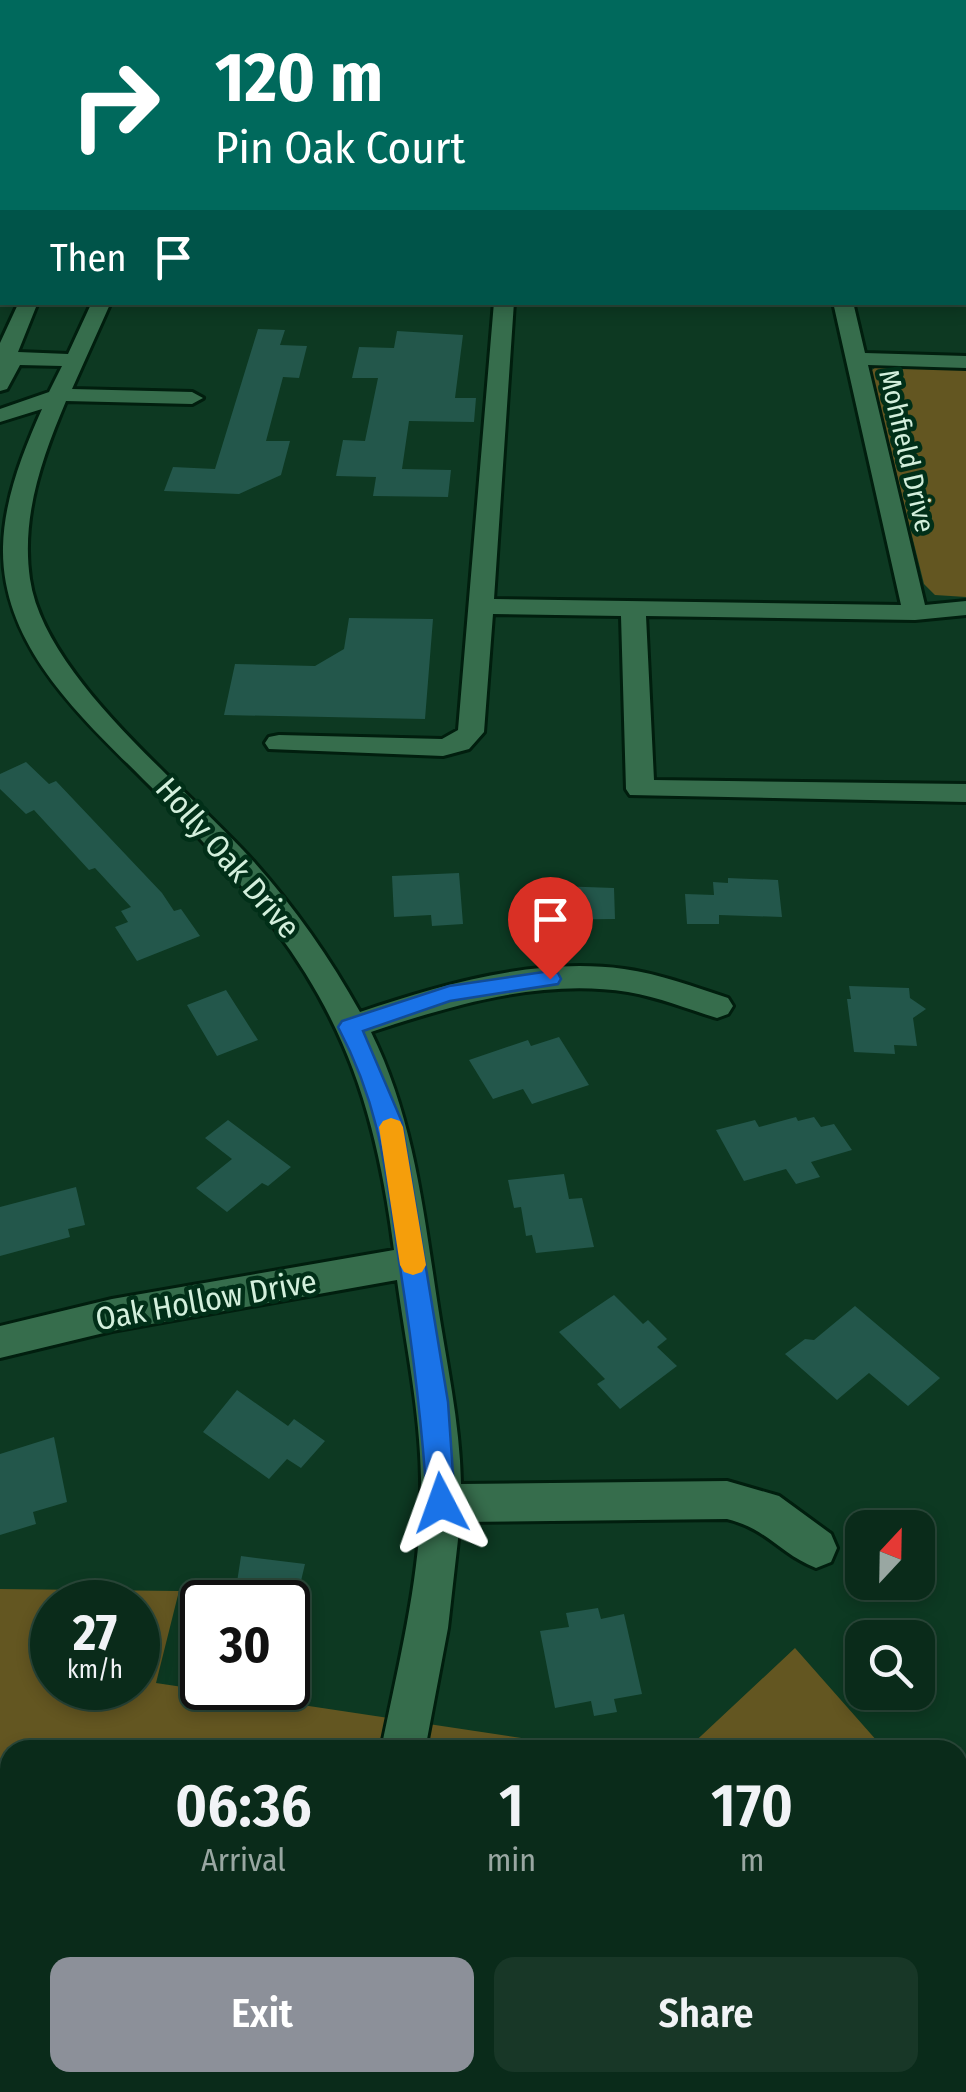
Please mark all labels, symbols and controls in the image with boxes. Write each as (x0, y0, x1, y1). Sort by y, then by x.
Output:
text: 120 m (215, 36, 383, 120)
icon: right (50, 40, 180, 170)
text: Pin Oak Court (215, 121, 465, 175)
icon: arrive (146, 230, 201, 285)
text: Then (50, 235, 126, 281)
street label: Mohfield Drive (872, 366, 942, 536)
street label: Holly Oak Drive (148, 770, 308, 946)
pin (508, 877, 593, 980)
icon: arrive (523, 892, 578, 947)
street label: Oak Hollow Drive (92, 1262, 320, 1338)
position arrow (389, 1451, 493, 1555)
north arrow (845, 1510, 935, 1600)
map controls (845, 1510, 935, 1710)
speed limit sign: 30 (180, 1580, 310, 1710)
text: 27 (73, 1603, 117, 1663)
button: search (845, 1620, 935, 1710)
text: km/h (67, 1655, 123, 1685)
text: 06:36 (175, 1770, 312, 1842)
text: 1 (499, 1770, 524, 1842)
text: 170 (711, 1770, 793, 1842)
text: Arrival (201, 1841, 286, 1879)
text: min (487, 1841, 536, 1879)
text: m (740, 1841, 764, 1879)
button: Exit (50, 1957, 474, 2072)
button: Share (494, 1957, 918, 2072)

